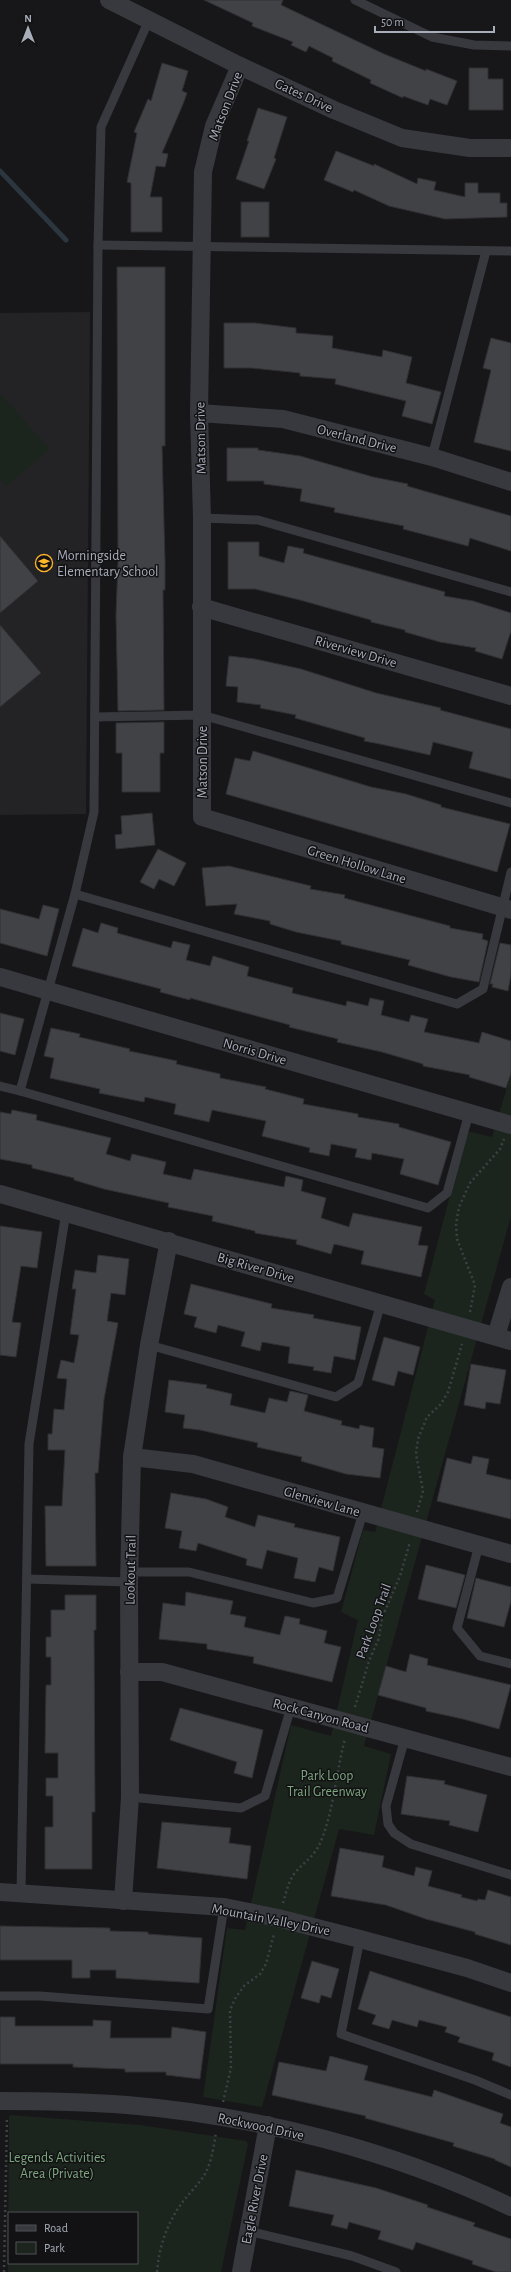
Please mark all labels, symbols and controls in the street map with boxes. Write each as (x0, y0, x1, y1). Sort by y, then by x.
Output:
north arrow (8, 8, 48, 48)
scale bar (375, 8, 494, 34)
text: N (24, 13, 32, 24)
text: 50 m (381, 16, 404, 28)
street label: Matson Drive (206, 70, 245, 143)
street label: Gates Drive (272, 76, 335, 115)
street label: Matson Drive (193, 402, 209, 474)
street label: Overland Drive (316, 422, 398, 456)
place label: Morningside Elementary School (57, 549, 159, 579)
school or university icon: Morningside Elementary School (34, 553, 54, 573)
street label: Riverview Drive (313, 634, 398, 670)
street label: Matson Drive (196, 726, 210, 798)
street label: Green Hollow Lane (306, 843, 408, 887)
street label: Norris Drive (222, 1036, 288, 1068)
street label: Big River Drive (216, 1250, 296, 1286)
street label: Glenview Lane (282, 1484, 361, 1520)
street label: Lookout Trail (123, 1535, 139, 1605)
street label: Park Loop Trail (354, 1582, 394, 1661)
street label: Rock Canyon Road (271, 1696, 370, 1735)
park label: Park Loop Trail Greenway (287, 1769, 367, 1799)
street label: Mountain Valley Drive (211, 1902, 331, 1938)
street label: Rockwood Drive (216, 2111, 305, 2143)
park label: Legends Activities Area (Private) (8, 2151, 106, 2181)
street label: Eagle River Drive (239, 2153, 271, 2245)
legend (8, 2212, 138, 2264)
text: Road (44, 2222, 68, 2234)
text: Park (44, 2242, 65, 2254)

